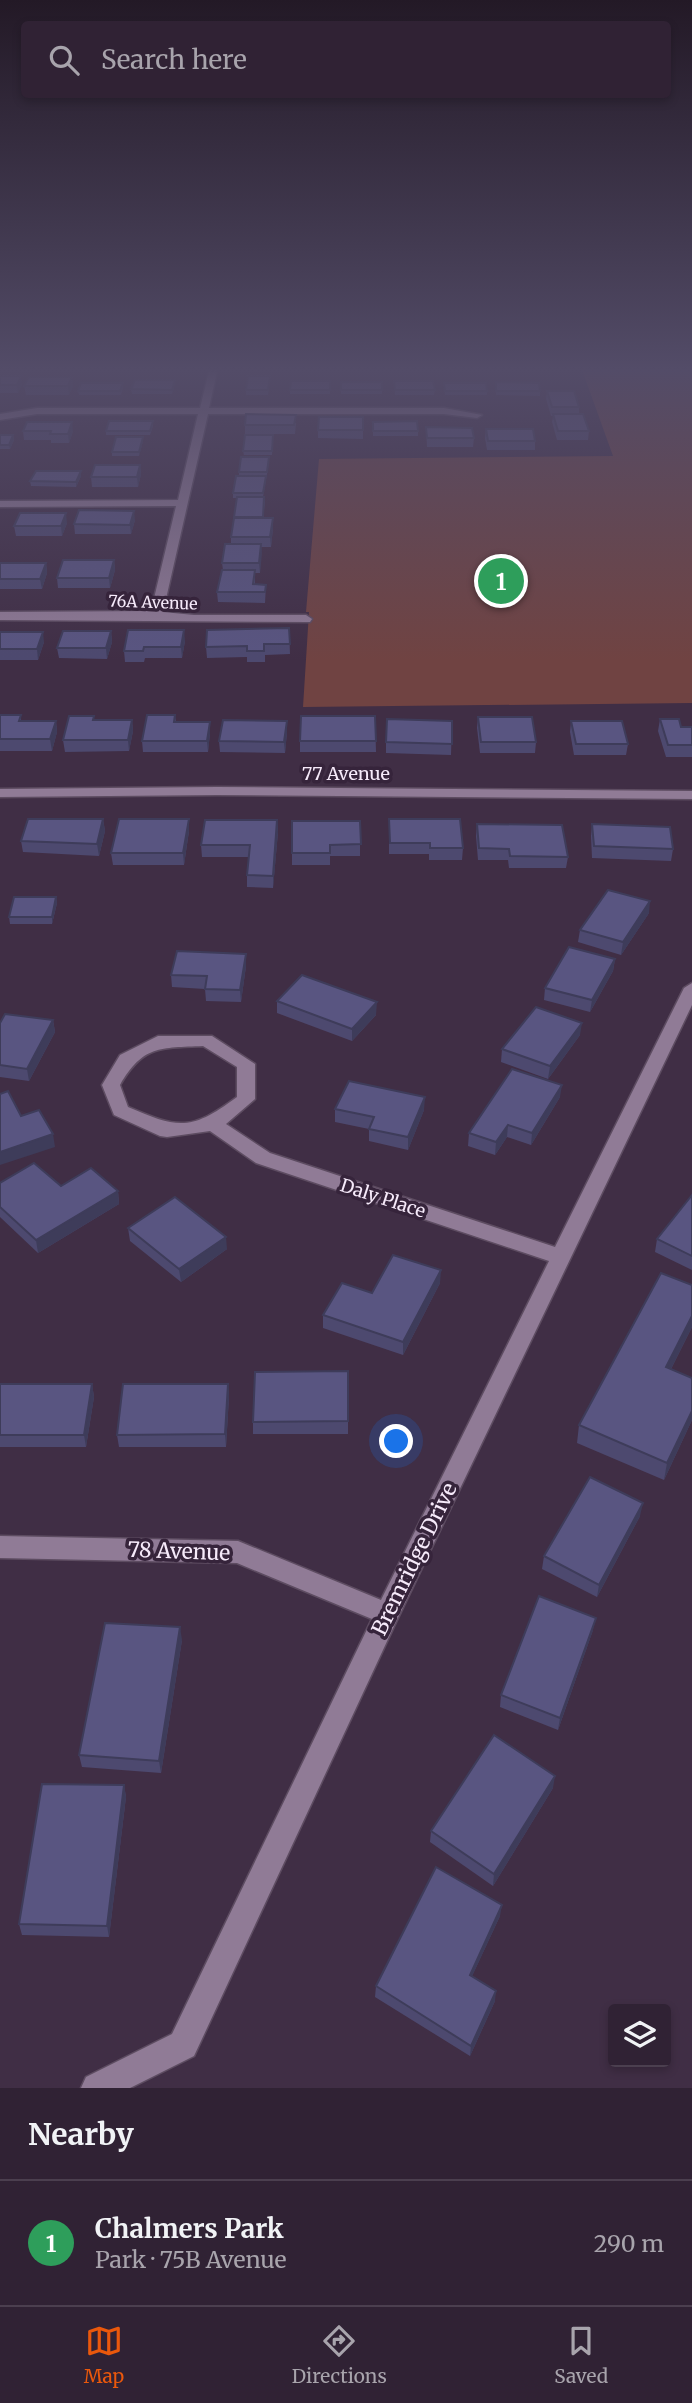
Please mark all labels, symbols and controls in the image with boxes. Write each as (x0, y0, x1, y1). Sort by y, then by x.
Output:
search box (21, 21, 671, 98)
icon: search (45, 41, 83, 79)
text: Search here (101, 43, 247, 76)
pin: 1 (478, 555, 524, 607)
street label: 76A Avenue (108, 590, 198, 614)
street label: 77 Avenue (302, 762, 390, 785)
street label: Daly Place (337, 1173, 429, 1223)
your location (379, 1424, 413, 1458)
street label: Bremridge Drive (365, 1478, 463, 1640)
street label: 78 Avenue (127, 1536, 231, 1566)
map controls (608, 2004, 671, 2067)
button: layers (608, 2004, 671, 2067)
text: Nearby (28, 2115, 134, 2153)
text: Chalmers Park (95, 2212, 284, 2245)
text: 1 (46, 2229, 56, 2258)
text: 290 m (594, 2229, 664, 2258)
text: Park · 75B Avenue (95, 2245, 287, 2274)
tab: Map (84, 2322, 124, 2388)
tab: Directions (292, 2322, 387, 2388)
tab: Saved (554, 2322, 608, 2388)

